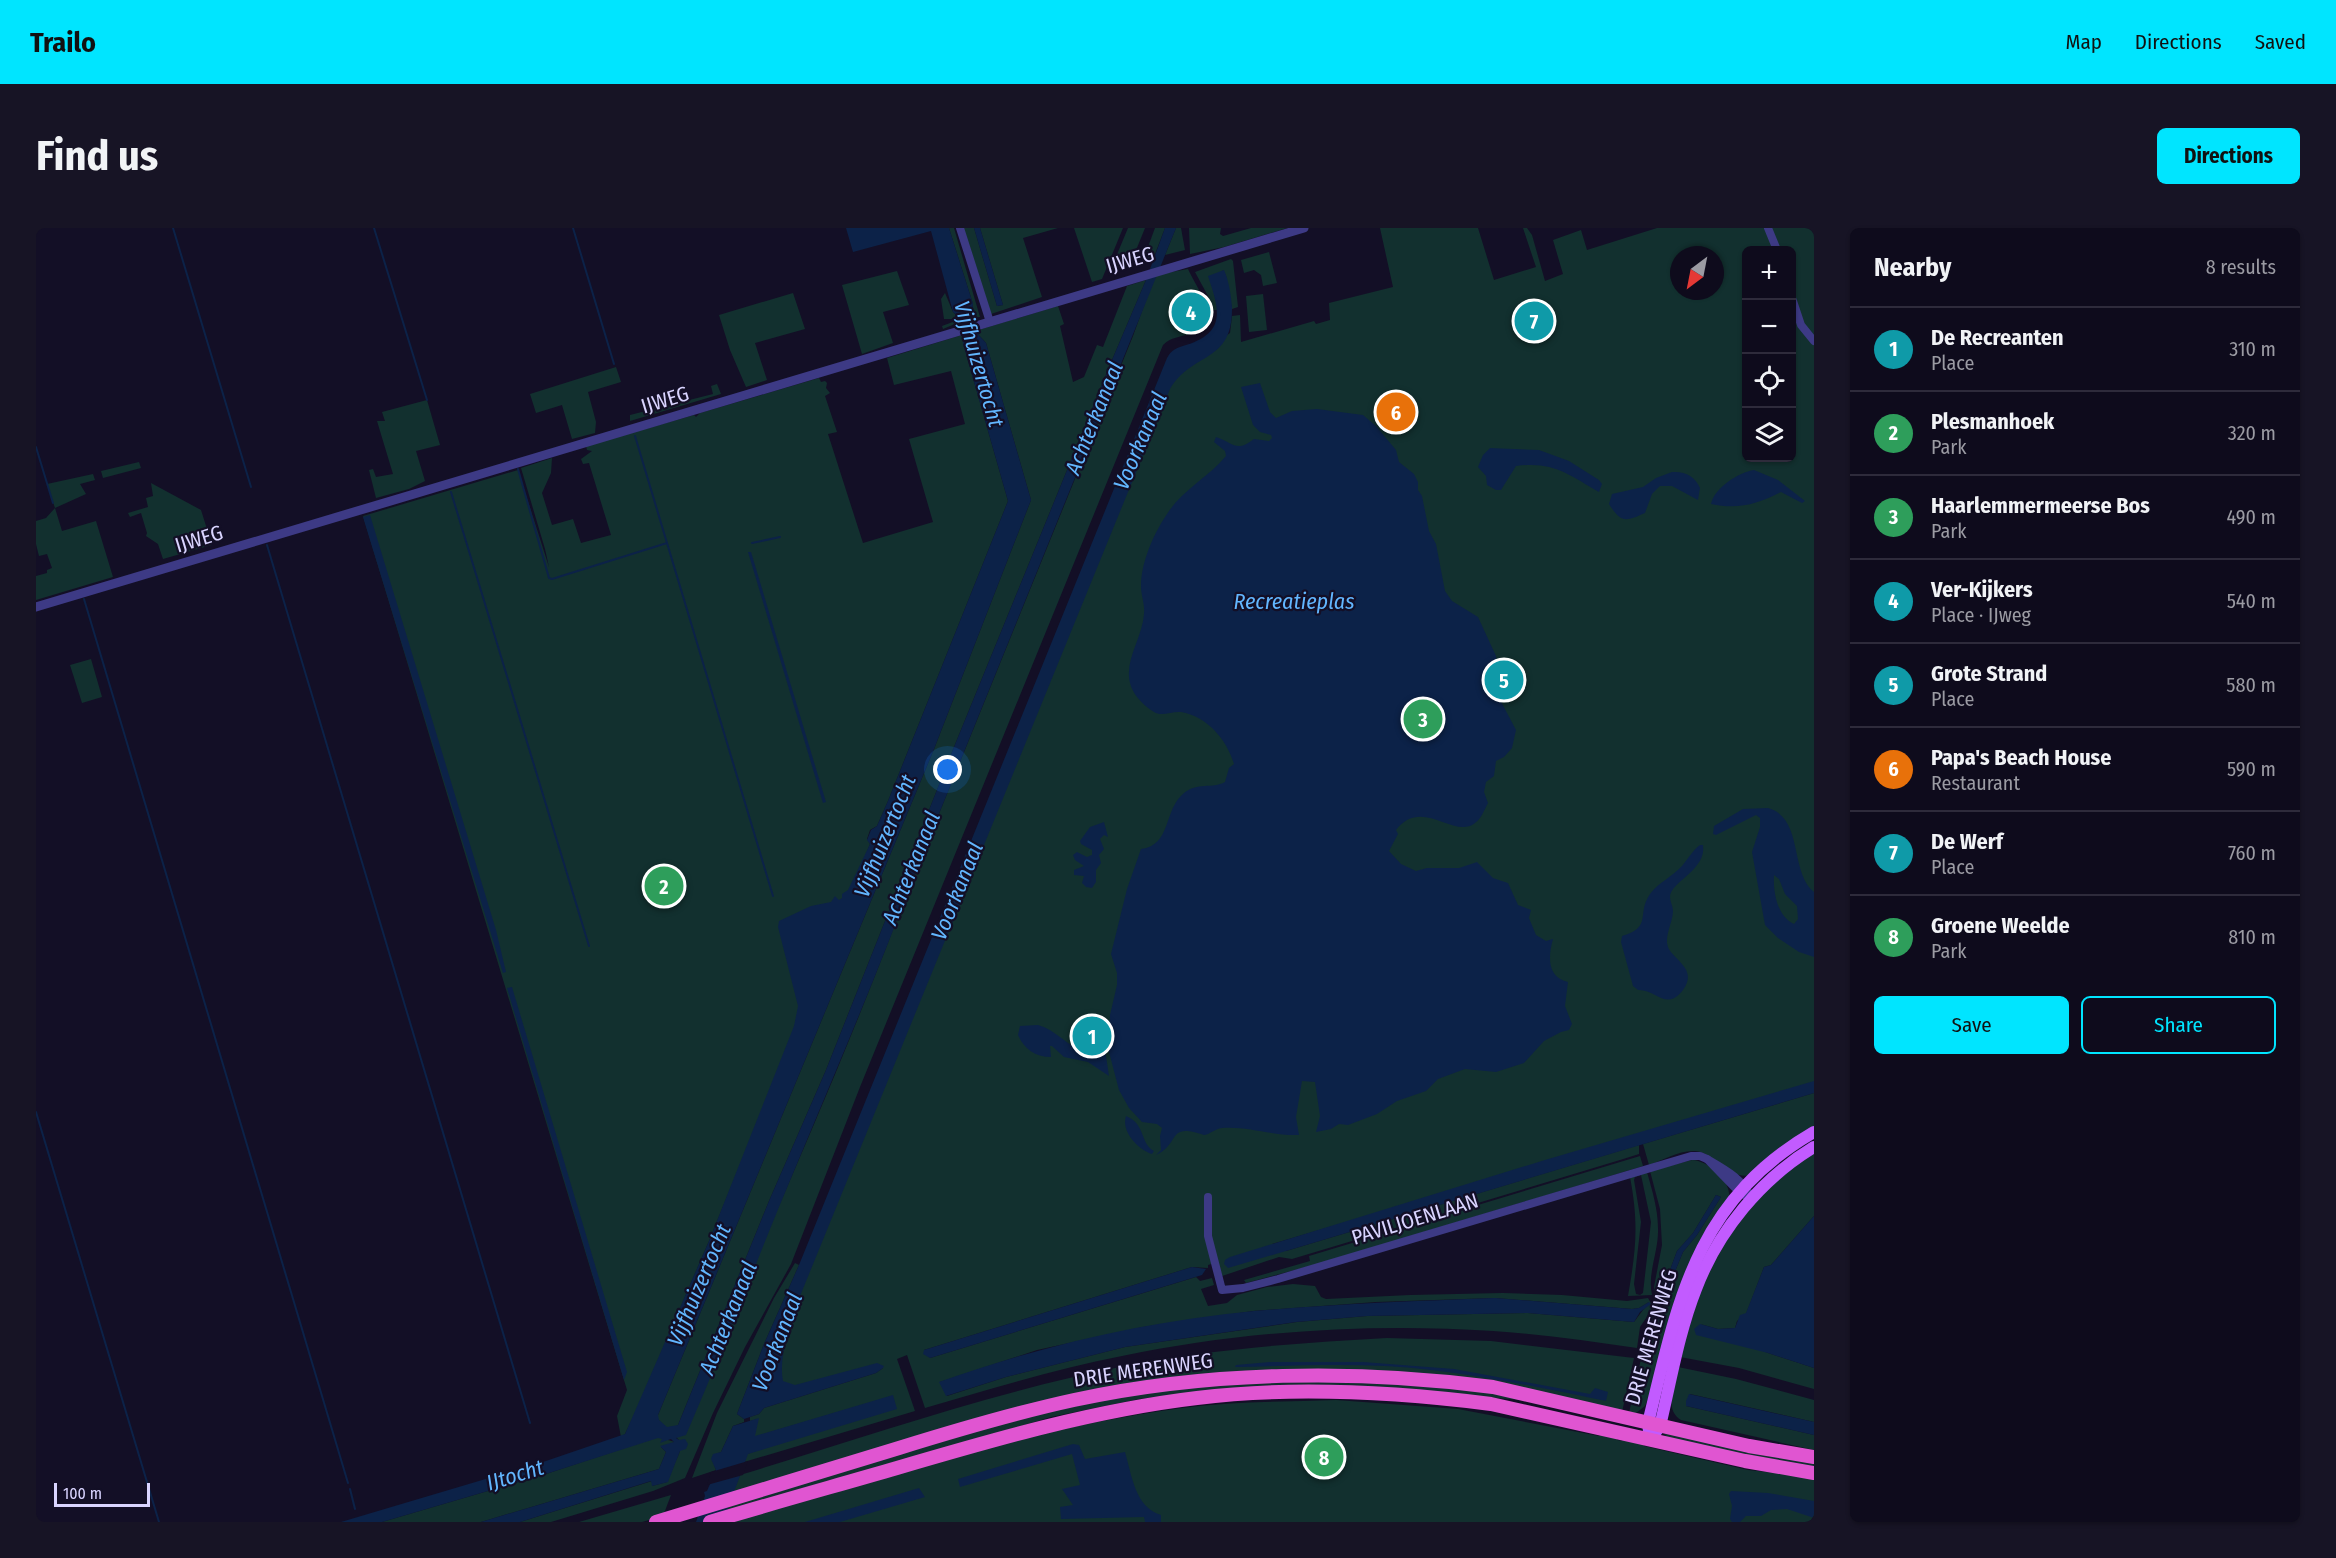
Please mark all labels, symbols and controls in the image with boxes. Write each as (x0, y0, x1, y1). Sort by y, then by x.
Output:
text: Trailo (30, 26, 96, 59)
text: Map (2065, 29, 2102, 55)
text: Directions (2135, 29, 2222, 55)
text: Saved (2255, 29, 2306, 55)
button: Directions (2157, 128, 2300, 184)
text: Find us (36, 131, 158, 181)
street label: IJWEG (1103, 241, 1157, 279)
north arrow (1670, 246, 1724, 300)
map controls (1742, 246, 1796, 462)
button: + (1742, 246, 1796, 300)
text: Nearby (1874, 252, 1951, 283)
text: 8 results (2206, 255, 2276, 279)
pin: 4 (1172, 290, 1210, 334)
water label: Vijfhuizertocht (948, 298, 1010, 431)
pin: 7 (1514, 298, 1554, 344)
button: − (1742, 300, 1796, 354)
text: De Recreanten (1931, 324, 2064, 351)
text: 1 (1889, 337, 1898, 361)
text: 310 m (2229, 337, 2276, 361)
text: Place (1931, 351, 1974, 375)
button: locate (1742, 354, 1796, 408)
water label: Achterkanaal (1059, 357, 1129, 479)
street label: IJWEG (638, 380, 692, 420)
water label: Voorkanaal (1107, 388, 1173, 494)
pin: 6 (1376, 390, 1416, 435)
button: layers (1742, 408, 1796, 462)
text: Plesmanhoek (1931, 408, 2054, 435)
text: 2 (1889, 421, 1898, 445)
text: 320 m (2228, 421, 2276, 445)
text: Park (1931, 435, 1967, 459)
text: Haarlemmermeerse Bos (1931, 492, 2150, 519)
text: 3 (1889, 505, 1898, 529)
text: 490 m (2226, 505, 2276, 529)
street label: IJWEG (172, 519, 226, 559)
text: Park (1931, 519, 1967, 543)
text: Ver-Kijkers (1931, 576, 2033, 603)
water label: Recreatieplas (1233, 588, 1355, 615)
text: 4 (1888, 589, 1899, 613)
text: 540 m (2227, 589, 2276, 613)
text: Place · IJweg (1931, 603, 2031, 627)
pin: 5 (1484, 658, 1524, 702)
text: Grote Strand (1931, 660, 2047, 687)
text: 5 (1889, 673, 1898, 697)
text: 580 m (2226, 673, 2276, 697)
text: Place (1931, 687, 1974, 711)
pin: 3 (1404, 696, 1442, 742)
text: Papa's Beach House (1931, 744, 2111, 771)
your location (933, 755, 962, 784)
text: 6 (1888, 757, 1899, 781)
text: 590 m (2227, 757, 2276, 781)
water label: Vijfhuizertocht (848, 770, 922, 901)
text: Restaurant (1931, 771, 2020, 795)
water label: Achterkanaal (876, 807, 946, 929)
text: De Werf (1931, 828, 2003, 855)
water label: Voorkanaal (925, 838, 989, 944)
text: 7 (1889, 841, 1898, 865)
text: 760 m (2228, 841, 2276, 865)
text: Place (1931, 855, 1974, 879)
pin: 2 (644, 864, 684, 908)
text: Groene Weelde (1931, 912, 2070, 939)
text: 8 (1888, 925, 1899, 949)
text: 810 m (2228, 925, 2276, 949)
text: Park (1931, 939, 1967, 963)
button: Save (1874, 996, 2069, 1054)
button: Share (2081, 996, 2276, 1054)
pin: 1 (1072, 1014, 1112, 1058)
street label: PAVILJOENLAAN (1348, 1187, 1482, 1251)
water label: Vijfhuizertocht (661, 1219, 737, 1350)
water label: Achterkanaal (693, 1257, 763, 1379)
street label: DRIE MERENWEG (1619, 1266, 1683, 1408)
water label: Voorkanaal (746, 1289, 808, 1395)
street label: DRIE MERENWEG (1072, 1347, 1214, 1393)
pin: 8 (1304, 1434, 1344, 1480)
water label: IJtocht (483, 1453, 548, 1496)
scale bar (54, 1480, 150, 1508)
text: 100 m (63, 1484, 102, 1503)

